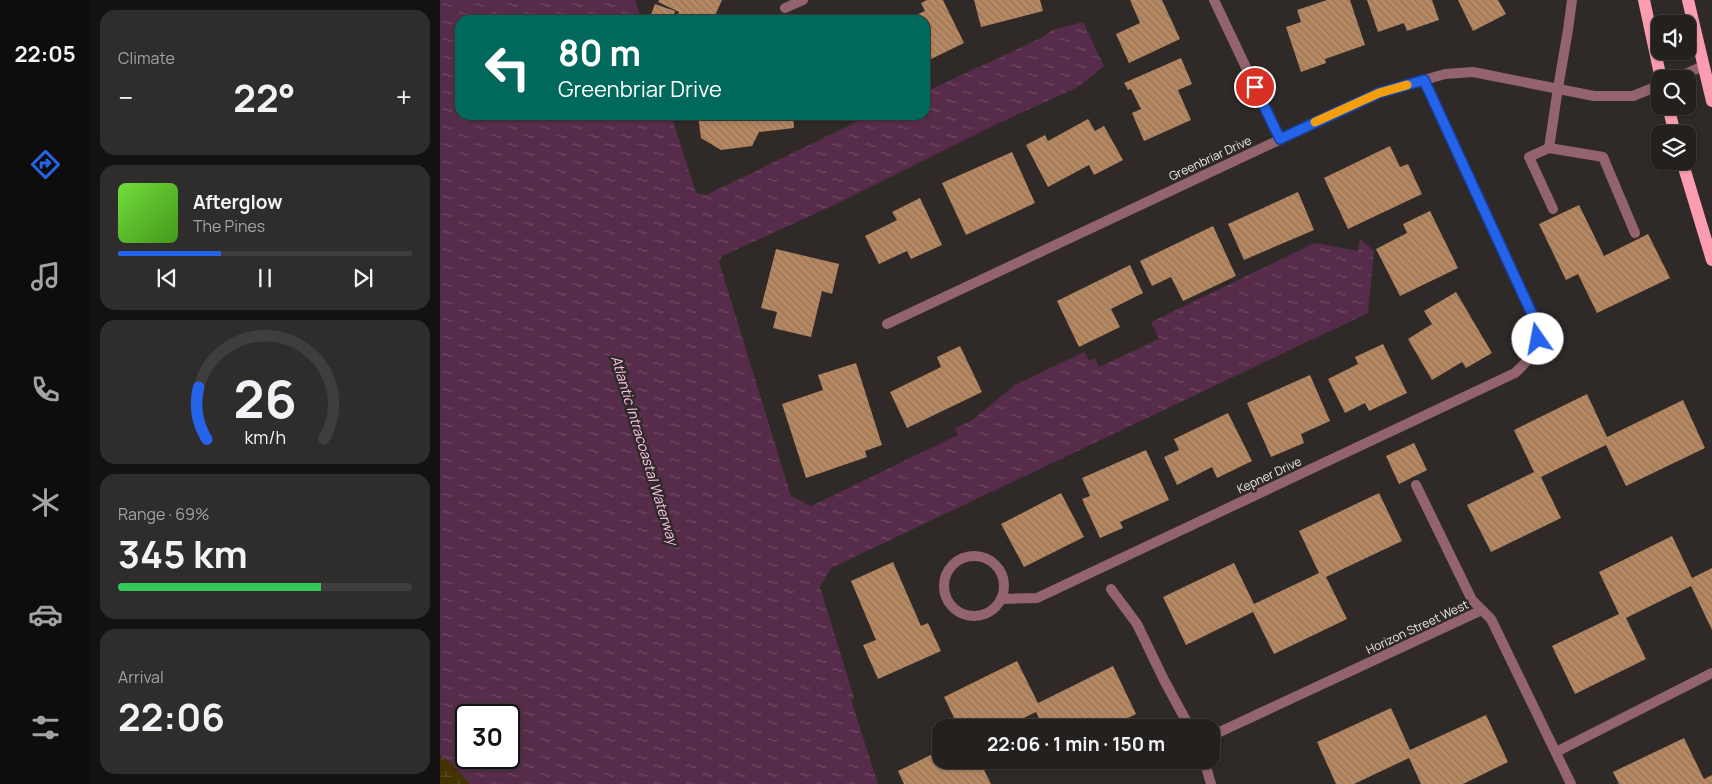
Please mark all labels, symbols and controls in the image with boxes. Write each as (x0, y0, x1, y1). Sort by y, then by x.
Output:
map controls (1651, 15, 1696, 170)
button: sound (1651, 15, 1696, 60)
text: 80 m (558, 29, 641, 77)
icon: left (475, 35, 540, 100)
text: 22:05 (14, 39, 76, 69)
text: Climate (118, 47, 175, 69)
pin (1234, 66, 1276, 108)
button: search (1651, 70, 1696, 115)
text: 22° (233, 71, 296, 123)
icon: arrive (1241, 73, 1269, 101)
text: Greenbriar Drive (558, 74, 722, 104)
text: − (118, 78, 133, 116)
text: + (396, 78, 412, 116)
button: layers (1651, 125, 1696, 170)
street label: Greenbriar Drive (1166, 131, 1254, 185)
icon: directions (28, 147, 63, 182)
text: Afterglow (193, 189, 282, 215)
text: The Pines (193, 215, 265, 237)
icon: music (28, 259, 63, 294)
icon: previous (153, 264, 181, 292)
icon: pause (251, 264, 279, 292)
icon: next (349, 264, 377, 292)
position arrow (1511, 312, 1563, 364)
water label: Atlantic Intracoastal Waterway (607, 353, 684, 549)
text: 26 (233, 363, 297, 434)
icon: phone (28, 372, 63, 407)
text: km/h (244, 425, 286, 449)
street label: Kepner Drive (1234, 453, 1304, 497)
icon: climate (28, 485, 63, 520)
text: Range · 69% (118, 503, 209, 525)
text: 345 km (118, 527, 248, 579)
street label: Horizon Street West (1363, 596, 1471, 658)
icon: car (28, 597, 63, 632)
text: Arrival (118, 666, 164, 688)
text: 22:06 (118, 690, 225, 742)
speed limit sign: 30 (455, 704, 520, 769)
icon: filters (28, 710, 63, 745)
text: 22:06 · 1 min · 150 m (987, 731, 1165, 757)

